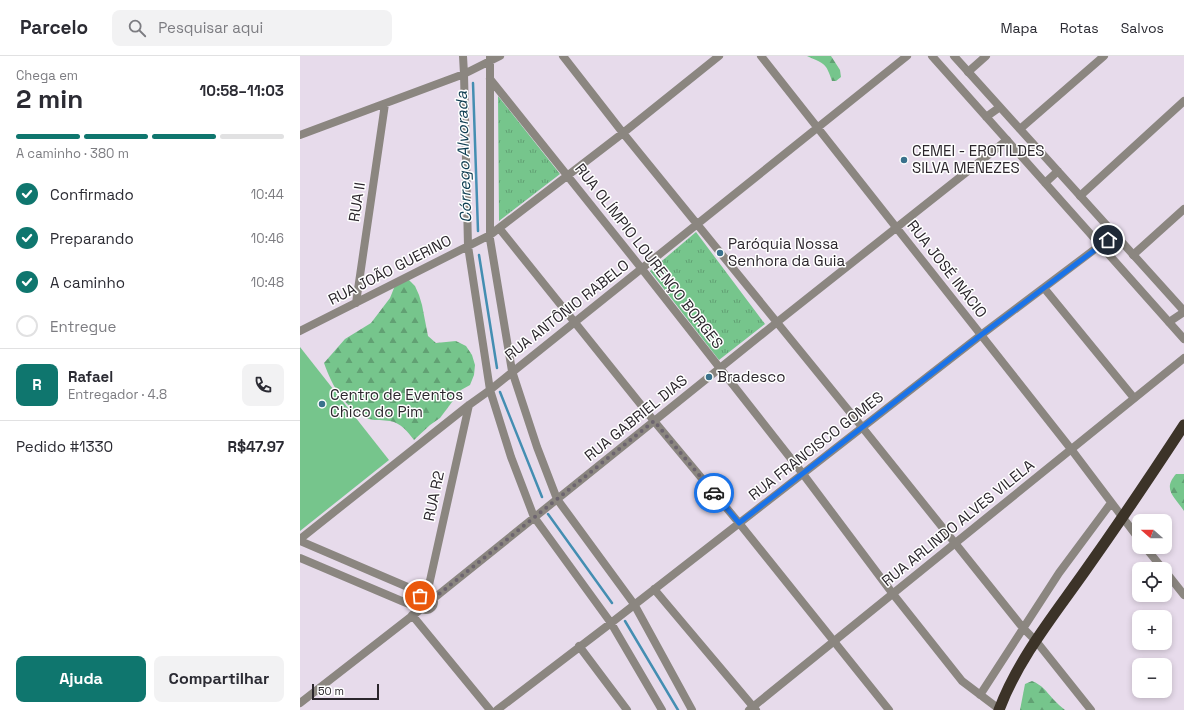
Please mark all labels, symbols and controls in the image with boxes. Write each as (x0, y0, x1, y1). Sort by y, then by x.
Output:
search box (112, 10, 392, 46)
text: Parcelo (20, 15, 88, 40)
icon: search (126, 17, 148, 39)
text: Pesquisar aqui (158, 18, 263, 37)
text: Mapa (1000, 19, 1038, 37)
text: Rotas (1060, 19, 1099, 37)
text: Salvos (1121, 19, 1164, 37)
text: Chega em (16, 67, 78, 84)
text: 10:58–11:03 (199, 81, 284, 100)
text: 2 min (16, 82, 83, 116)
water label: Córrego Alvorada (451, 90, 476, 223)
place label: CEMEI - EROTILDES SILVA MENEZES (912, 141, 1045, 177)
text: A caminho · 380 m (16, 145, 129, 162)
marker: CEMEI - EROTILDES SILVA MENEZES (899, 155, 909, 165)
street label: RUA OLÍMPIO LOURENÇO BORGES (571, 159, 728, 352)
street label: RUA II (344, 181, 369, 223)
icon: check (16, 183, 38, 205)
text: Confirmado (50, 185, 134, 204)
text: 10:44 (251, 186, 284, 203)
street label: RUA JOSÉ INÁCIO (903, 216, 991, 321)
pin (1091, 223, 1125, 257)
icon: check (16, 227, 38, 249)
text: Preparando (50, 229, 134, 248)
icon: home (1097, 229, 1119, 251)
text: 10:46 (251, 230, 284, 247)
street label: RUA JOÃO GUERINO (325, 230, 454, 309)
place label: Paróquia Nossa Senhora da Guia (728, 234, 846, 270)
marker: Paróquia Nossa Senhora da Guia (715, 248, 725, 258)
street label: RUA ANTÔNIO RABELO (501, 255, 633, 364)
icon: check (16, 271, 38, 293)
text: A caminho (50, 273, 125, 292)
text: 10:48 (251, 274, 284, 291)
text: Entregue (50, 317, 116, 336)
button: phone (242, 364, 284, 406)
text: Rafael (68, 367, 113, 386)
place label: Bradesco (717, 367, 785, 386)
street label: RUA GABRIEL DIAS (580, 370, 691, 465)
marker: Bradesco (704, 372, 714, 382)
text: R (32, 375, 42, 394)
place label: Centro de Eventos Chico do Pim (330, 385, 463, 421)
text: Entregador · 4.8 (68, 386, 167, 403)
street label: RUA FRANCISCO GOMES (744, 387, 887, 504)
marker: Centro de Eventos Chico do Pim (317, 399, 327, 409)
text: Pedido #1330 (16, 437, 113, 456)
text: R$47.97 (228, 437, 284, 456)
street label: RUA ARLINDO ALVES VILELA (878, 455, 1038, 590)
street label: RUA R2 (419, 469, 448, 523)
courier (694, 473, 734, 513)
icon: car (703, 482, 725, 504)
north arrow (1132, 514, 1172, 554)
map controls (1132, 514, 1172, 698)
button: locate (1132, 562, 1172, 602)
pin (403, 579, 437, 613)
icon: bag (409, 585, 431, 607)
button: + (1132, 610, 1172, 650)
button: Ajuda (16, 656, 146, 702)
button: Compartilhar (154, 656, 284, 702)
button: − (1132, 658, 1172, 698)
scale bar (312, 682, 379, 701)
text: 50 m (318, 684, 344, 698)

